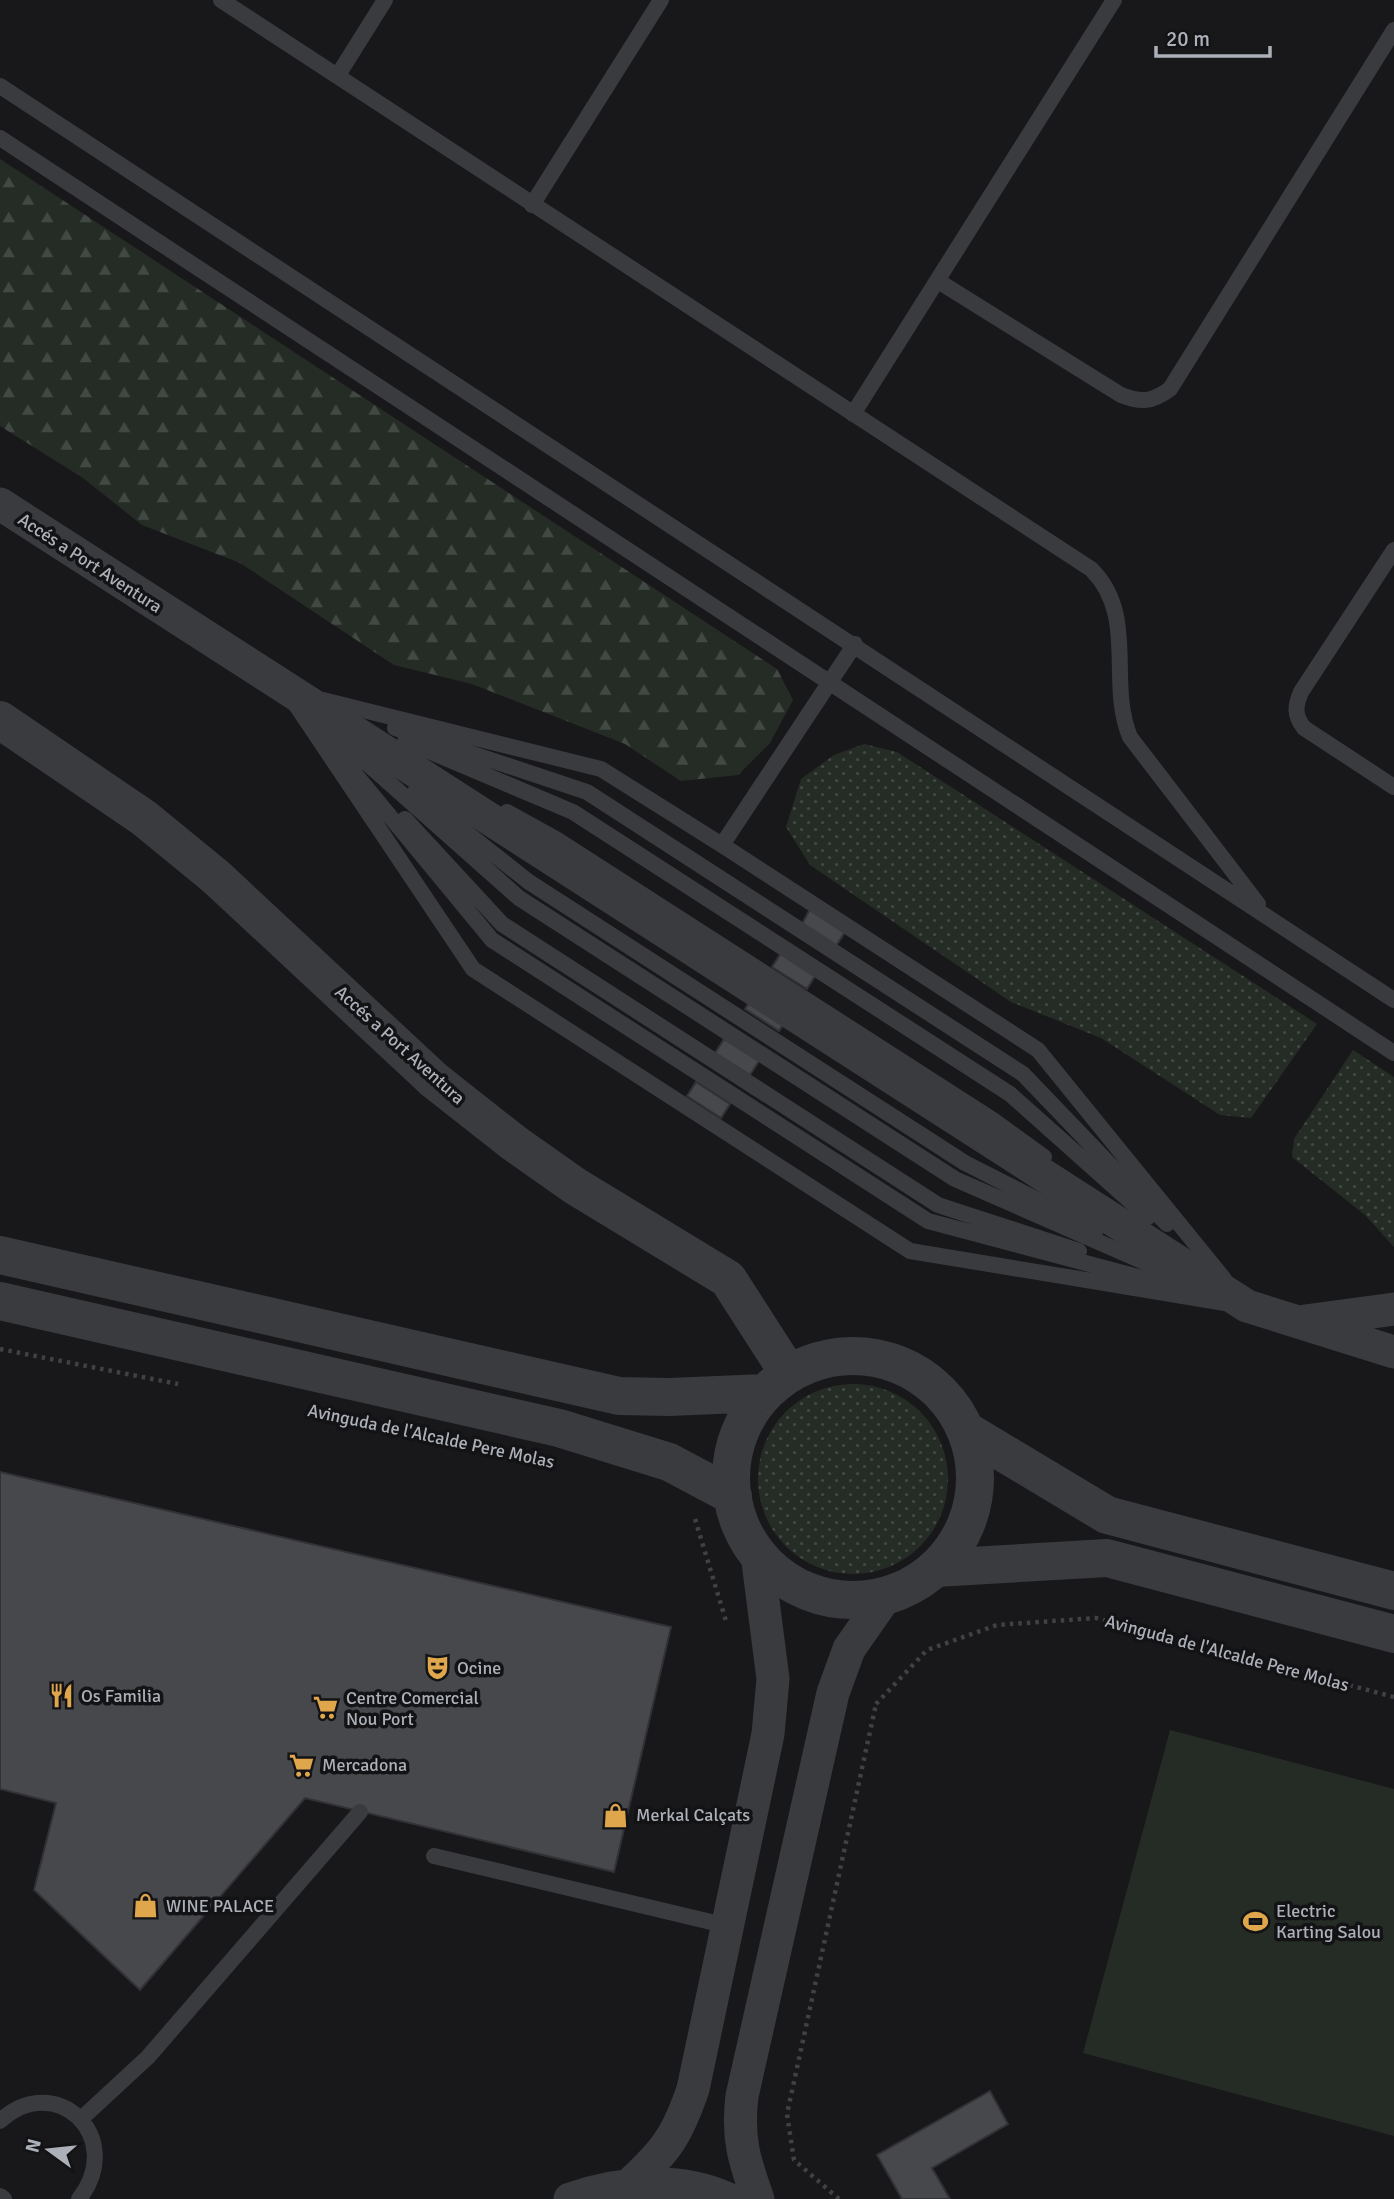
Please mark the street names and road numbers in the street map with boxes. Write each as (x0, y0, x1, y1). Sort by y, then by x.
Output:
street label: Accés a Port Aventura (14, 508, 166, 618)
street label: Accés a Port Aventura (331, 981, 469, 1109)
street label: Avinguda de l'Alcalde Pere Molas (306, 1399, 557, 1473)
street label: Avinguda de l'Alcalde Pere Molas (1103, 1610, 1352, 1696)

